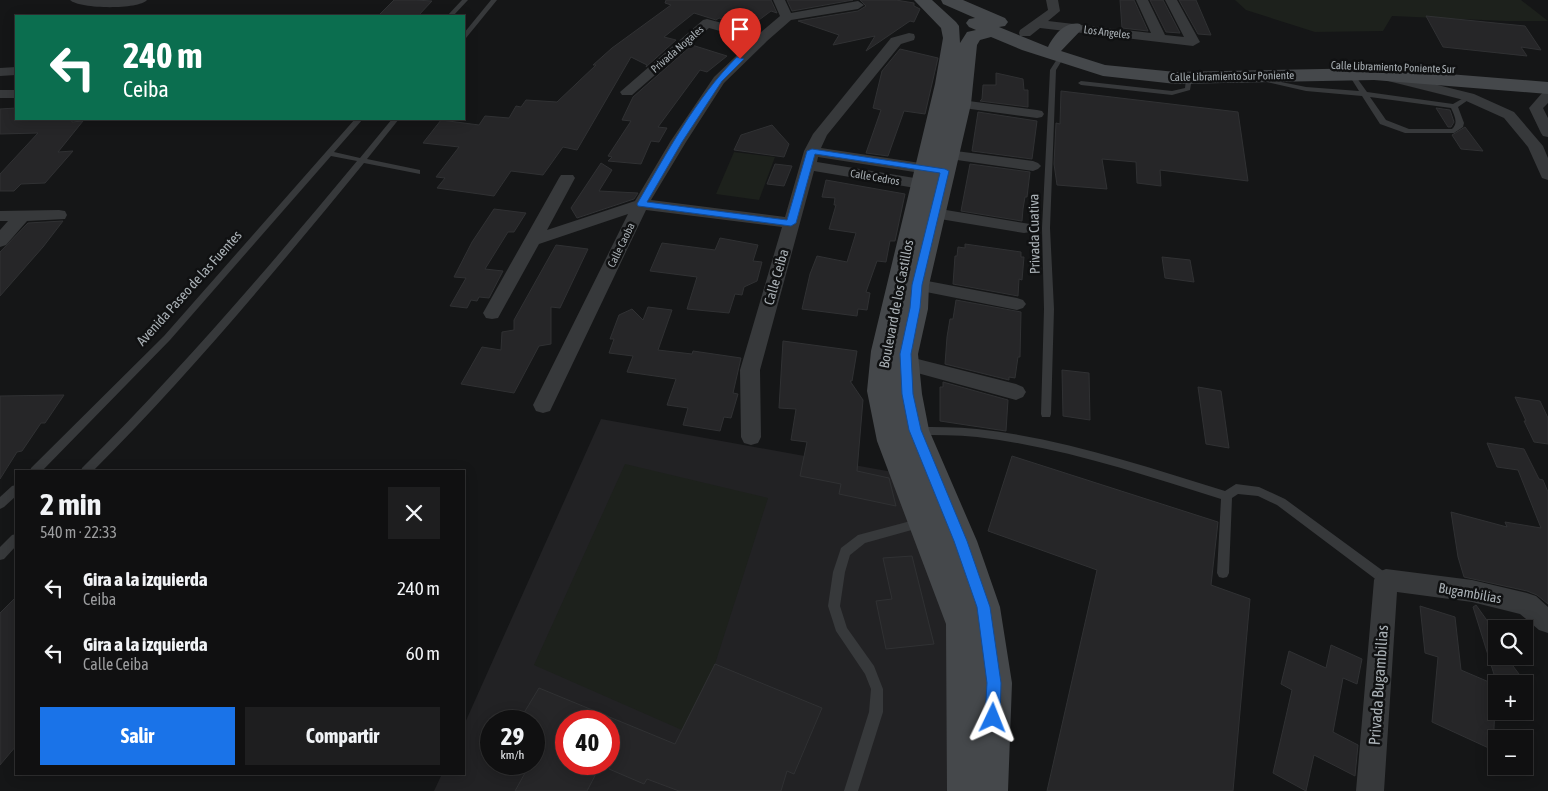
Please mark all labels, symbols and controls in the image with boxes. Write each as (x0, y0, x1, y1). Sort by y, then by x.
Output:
pin (719, 8, 761, 59)
icon: arrive (726, 15, 754, 43)
street label: Privada Nogales (648, 23, 706, 75)
street label: Los Angeles (1083, 23, 1131, 41)
icon: left (40, 35, 105, 100)
text: 240 m (123, 35, 202, 75)
street label: Calle Libramiento Poniente Sur (1331, 59, 1456, 75)
street label: Calle Libramiento Sur Poniente (1170, 69, 1294, 83)
text: Ceiba (123, 76, 169, 102)
street label: Calle Cedros (849, 167, 901, 187)
street label: Privada Cuativa (1025, 194, 1043, 274)
street label: Calle Caoba (605, 221, 637, 269)
street label: Avenida Paseo de las Fuentes (133, 227, 245, 349)
street label: Boulevard de los Castillos (876, 238, 916, 369)
street label: Calle Ceiba (760, 247, 792, 307)
text: 2 min (40, 487, 101, 521)
button: close (388, 487, 440, 539)
text: 540 m · 22:33 (40, 523, 117, 541)
text: Gira a la izquierda (83, 568, 208, 590)
icon: left (40, 574, 68, 602)
text: 240 m (397, 577, 440, 599)
street label: Bugambilias (1437, 580, 1503, 606)
text: Ceiba (83, 590, 116, 608)
map controls (1488, 620, 1533, 775)
button: search (1488, 620, 1533, 665)
street label: Privada Bugambilias (1365, 624, 1392, 746)
text: Gira a la izquierda (83, 633, 208, 655)
icon: left (40, 639, 68, 667)
text: 60 m (406, 642, 440, 664)
text: Calle Ceiba (83, 655, 149, 673)
button: + (1488, 675, 1533, 720)
position arrow (966, 691, 1018, 743)
button: Salir (40, 707, 235, 765)
button: Compartir (245, 707, 440, 765)
speed limit sign: 40 (555, 710, 620, 775)
text: 29 (501, 722, 524, 750)
button: − (1488, 730, 1533, 775)
text: km/h (501, 748, 524, 762)

